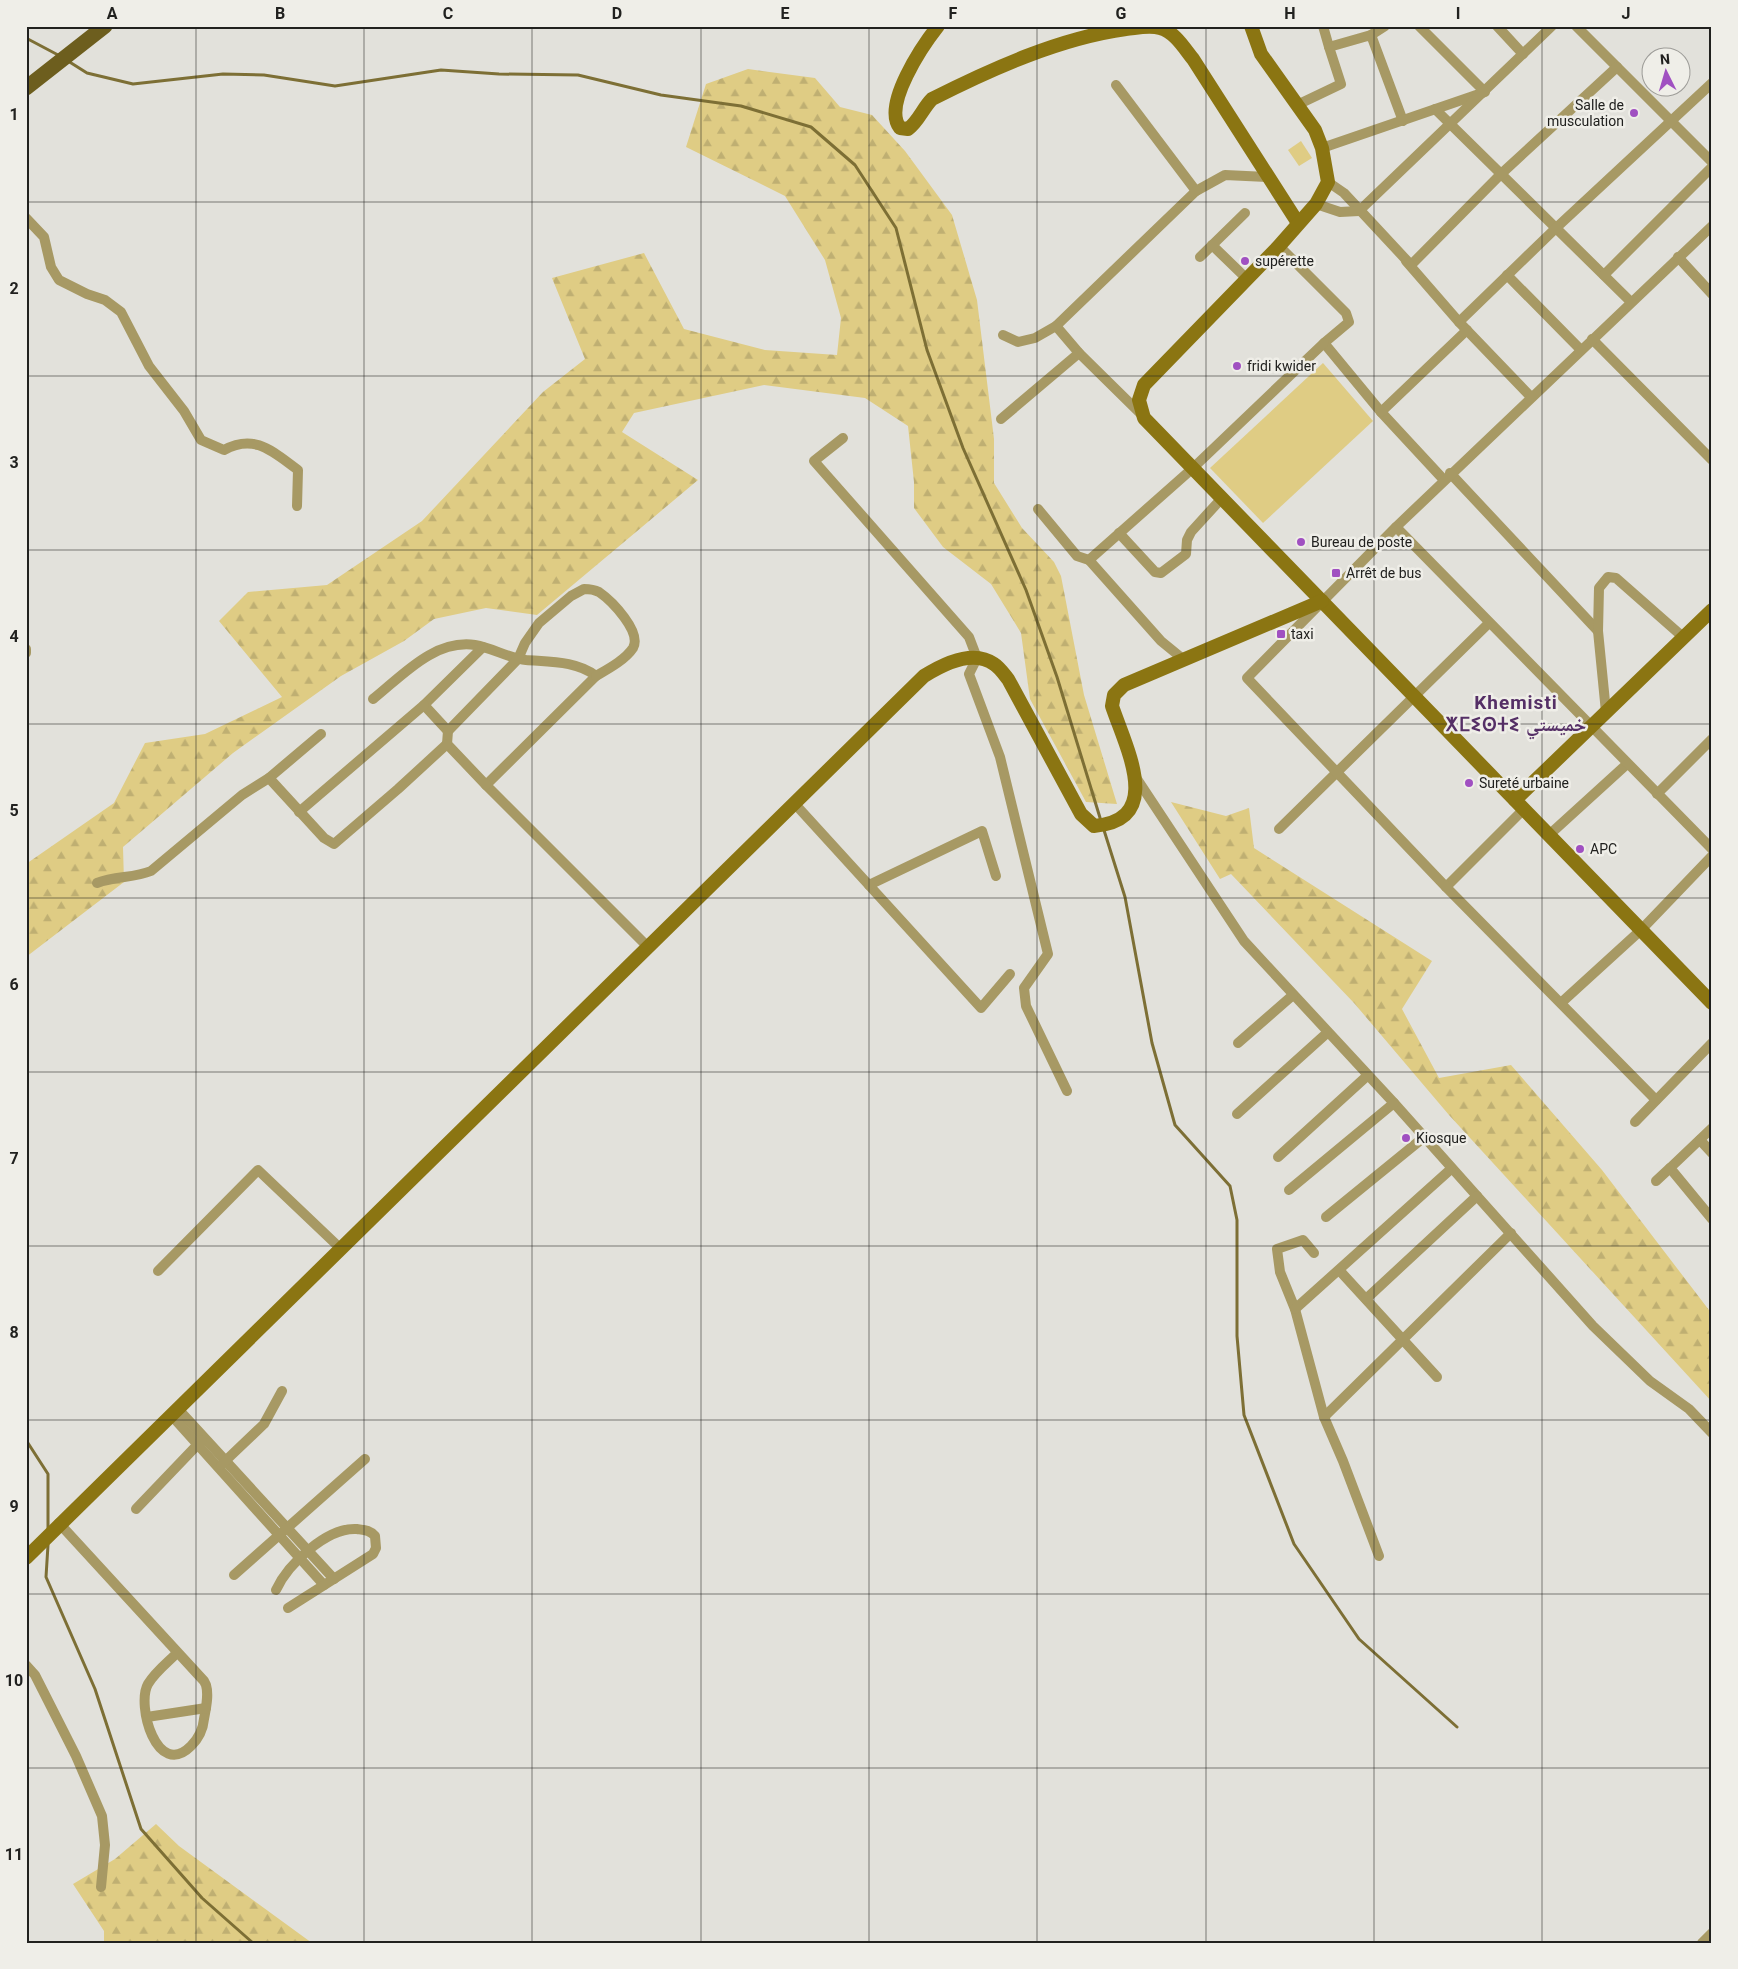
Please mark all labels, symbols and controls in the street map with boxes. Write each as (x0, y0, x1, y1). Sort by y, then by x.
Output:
text: A (107, 4, 118, 23)
text: B (275, 4, 285, 23)
text: C (443, 4, 453, 23)
text: D (612, 4, 622, 23)
text: E (781, 4, 790, 23)
text: F (949, 4, 958, 23)
text: G (1116, 4, 1127, 23)
text: H (1284, 4, 1296, 23)
text: I (1456, 4, 1460, 23)
text: J (1622, 4, 1630, 23)
north arrow (1640, 48, 1690, 98)
text: N (1659, 51, 1670, 67)
place label: Salle de musculation (1547, 97, 1624, 129)
text: 1 (9, 105, 19, 124)
marker: Salle de musculation (1628, 107, 1640, 119)
place label: supérette (1255, 253, 1314, 269)
marker: supérette (1239, 255, 1251, 267)
text: 2 (9, 279, 19, 298)
place label: fridi kwider (1247, 358, 1316, 374)
marker: fridi kwider (1231, 360, 1243, 372)
text: 3 (9, 453, 19, 472)
place label: Bureau de poste (1311, 534, 1412, 550)
marker: Bureau de poste (1295, 536, 1307, 548)
place label: Arrêt de bus (1346, 565, 1422, 581)
marker: Arrêt de bus (1330, 567, 1342, 579)
place label: taxi (1291, 626, 1314, 642)
text: 4 (9, 627, 19, 646)
marker: taxi (1275, 628, 1287, 640)
district label: Khemisti ⵅⵎⵉⵙⵜⵉ خميستي (1446, 691, 1586, 739)
place label: Sureté urbaine (1479, 775, 1569, 791)
marker: Sureté urbaine (1463, 777, 1475, 789)
text: 5 (9, 801, 19, 820)
place label: APC (1590, 841, 1617, 857)
marker: APC (1574, 843, 1586, 855)
text: 6 (9, 975, 19, 994)
place label: Kiosque (1416, 1130, 1467, 1146)
marker: Kiosque (1400, 1132, 1412, 1144)
text: 7 (9, 1149, 19, 1168)
text: 8 (9, 1323, 19, 1342)
text: 9 (9, 1497, 19, 1516)
text: 10 (5, 1671, 23, 1690)
text: 11 (5, 1845, 23, 1864)

